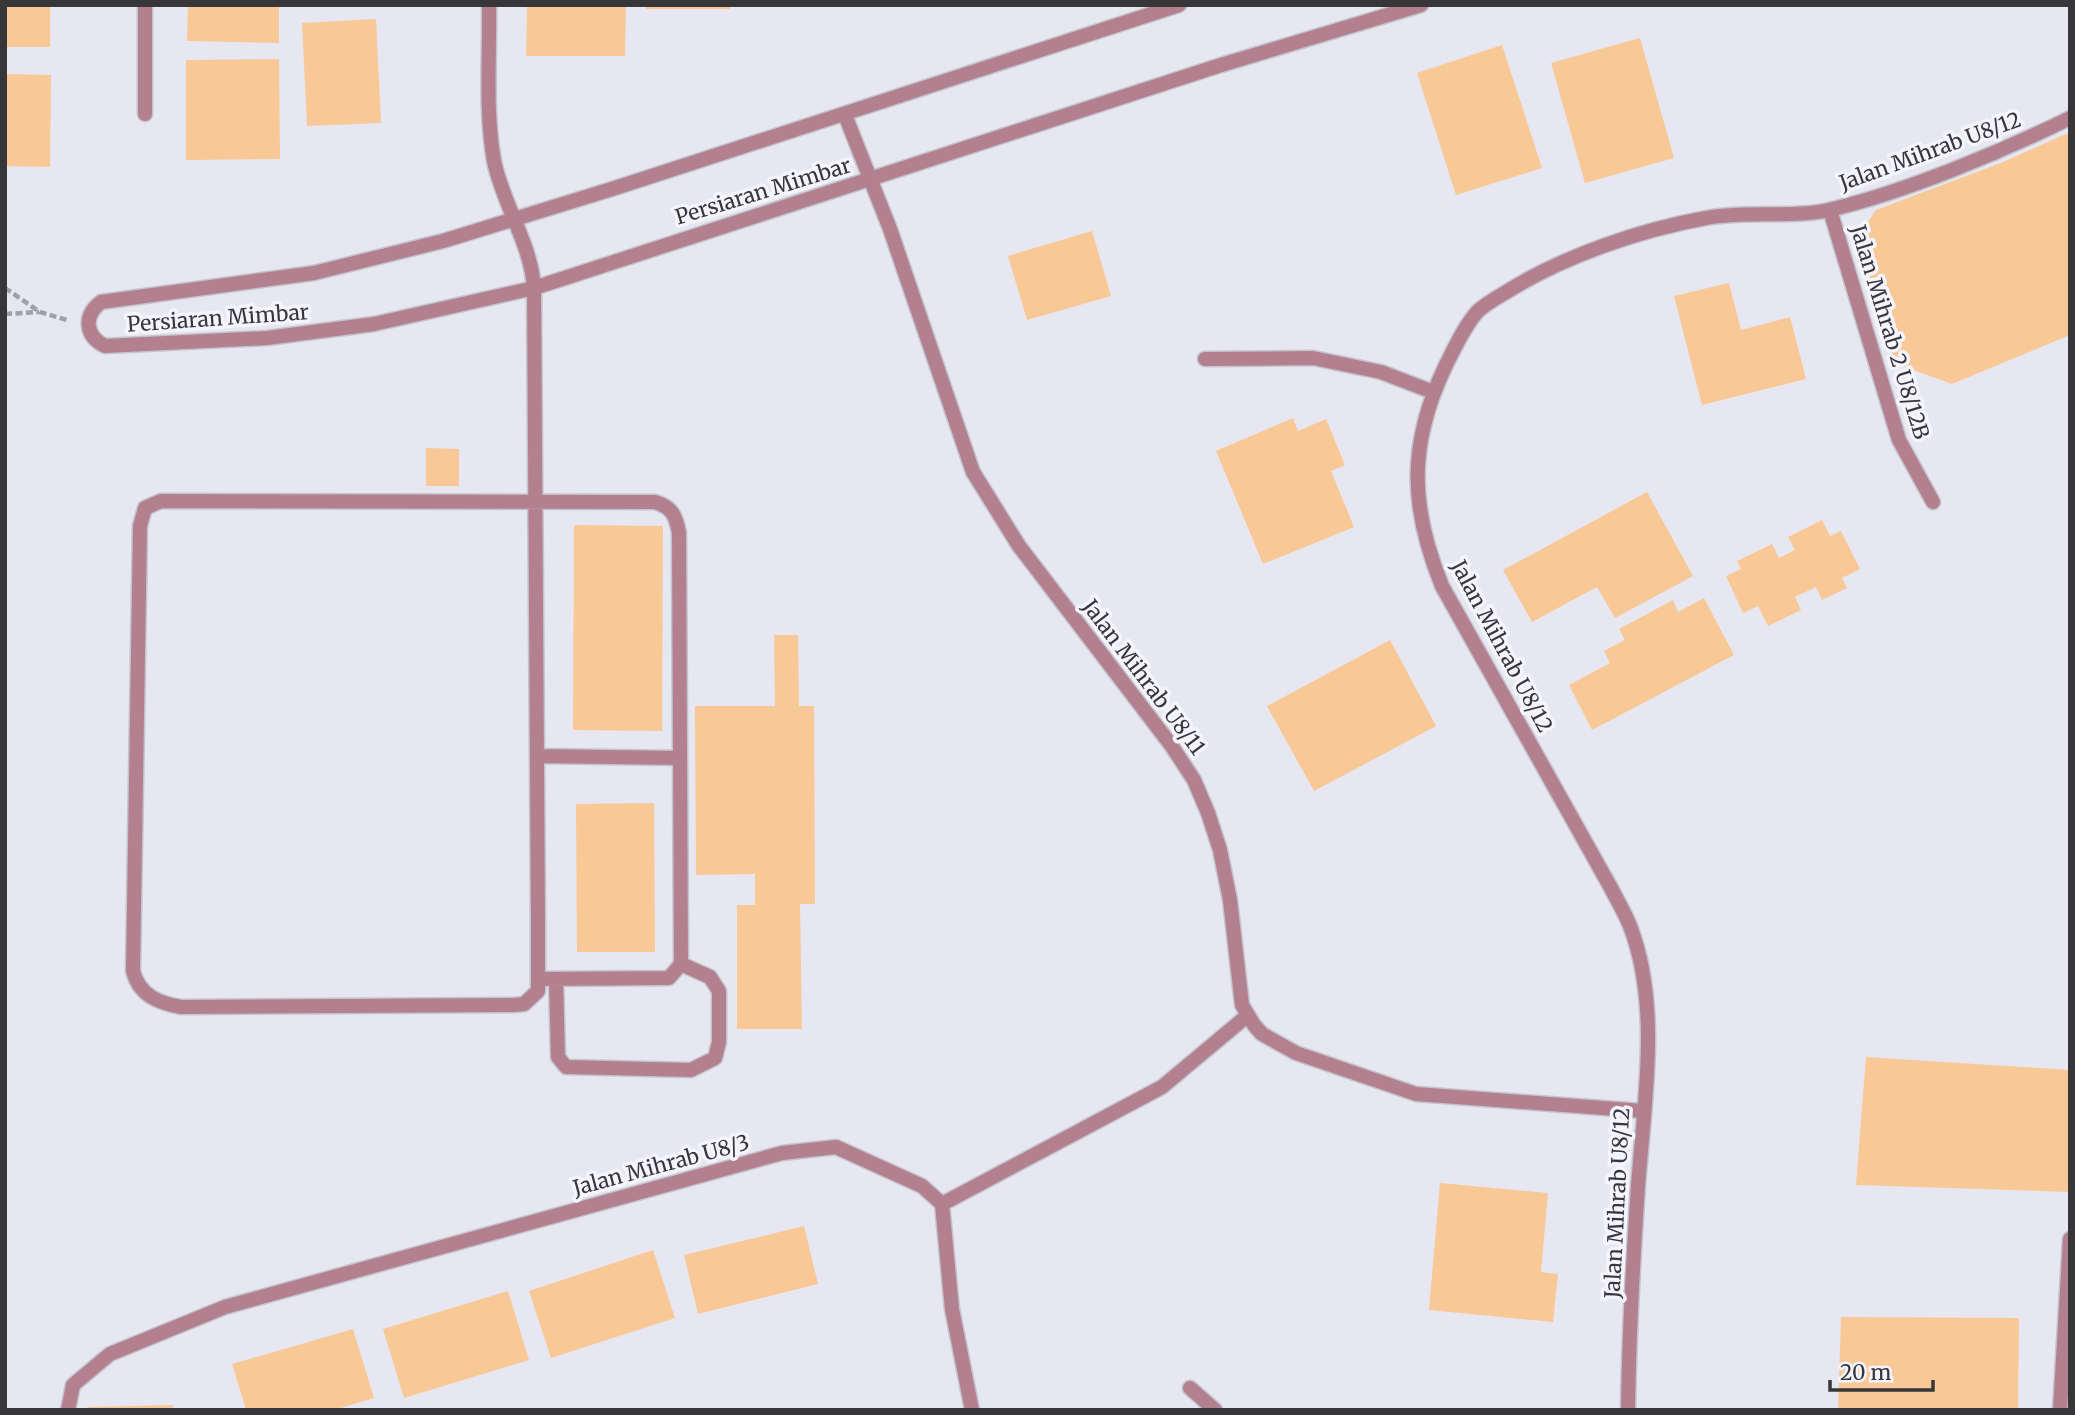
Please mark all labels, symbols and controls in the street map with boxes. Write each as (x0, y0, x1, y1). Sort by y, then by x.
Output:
street label: Jalan Mihrab U8/12 (1835, 106, 2024, 197)
street label: Persiaran Mimbar (672, 151, 854, 231)
street label: Jalan Mihrab 2 U8/12B (1844, 221, 1935, 442)
street label: Persiaran Mimbar (126, 298, 310, 338)
street label: Jalan Mihrab U8/12 (1445, 554, 1559, 737)
street label: Jalan Mihrab U8/11 (1076, 593, 1211, 760)
street label: Jalan Mihrab U8/12 (1598, 1107, 1635, 1300)
street label: Jalan Mihrab U8/3 (569, 1128, 752, 1202)
scale bar (1830, 1348, 1933, 1392)
text: 20 m (1840, 1359, 1892, 1386)

